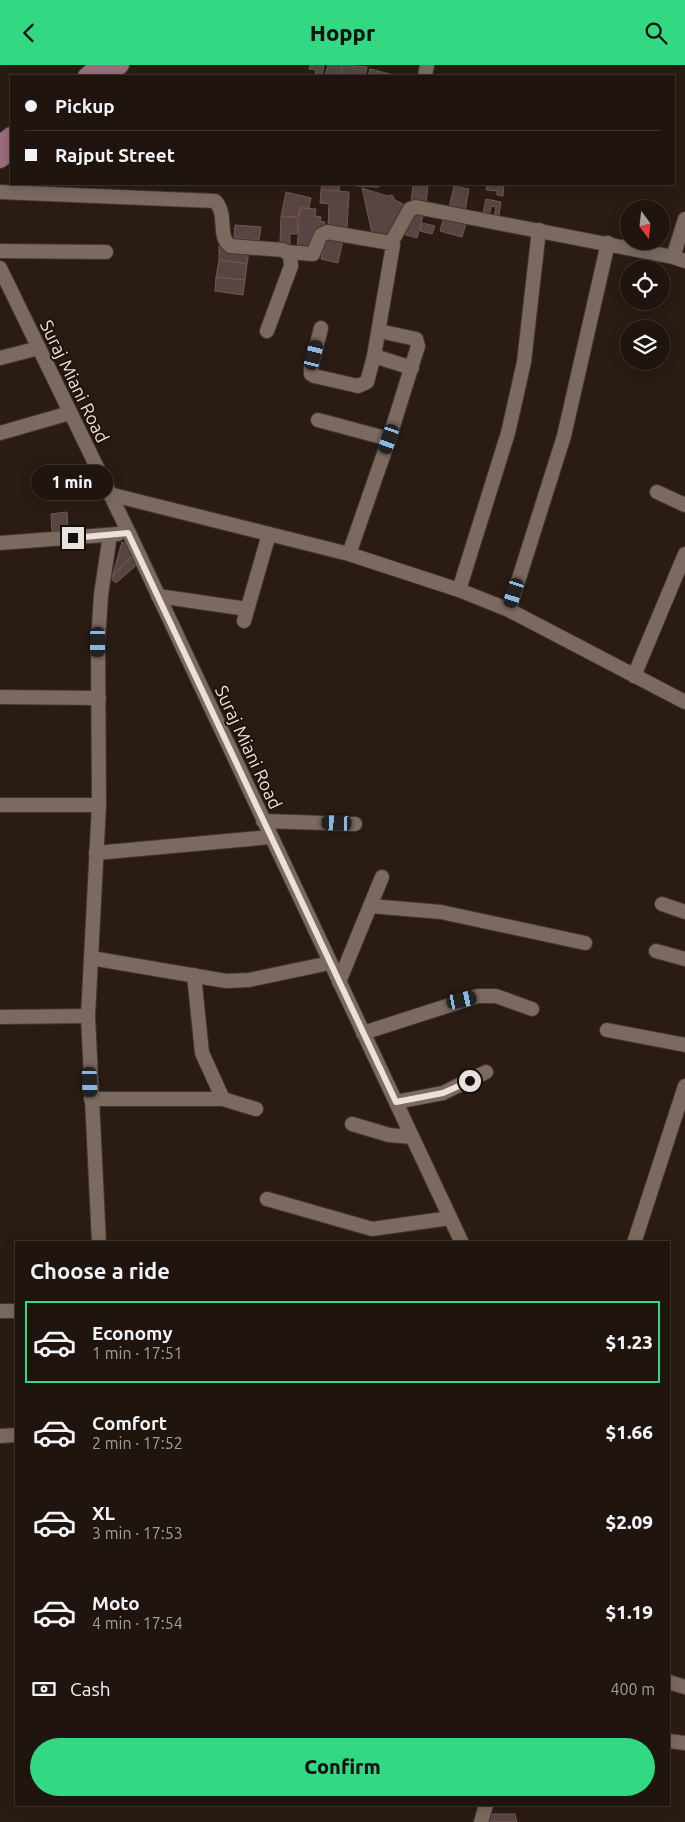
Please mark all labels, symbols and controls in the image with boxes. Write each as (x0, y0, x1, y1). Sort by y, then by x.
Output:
icon: back (15, 19, 43, 47)
icon: search (642, 19, 670, 47)
text: Hoppr (310, 20, 375, 45)
text: Pickup (55, 95, 115, 117)
text: Rajput Street (55, 144, 175, 166)
north arrow (620, 200, 670, 250)
map controls (620, 200, 670, 370)
button: locate (620, 260, 670, 310)
street label: Suraj Miani Road (37, 316, 113, 446)
button: layers (620, 320, 670, 370)
car (303, 339, 324, 371)
car (377, 422, 400, 456)
callout: 1 min (32, 465, 114, 501)
text: 1 min (52, 473, 92, 491)
route end (62, 527, 84, 549)
car (502, 576, 525, 610)
car (90, 627, 105, 657)
street label: Suraj Miani Road (212, 682, 286, 812)
car (321, 815, 352, 831)
car (445, 990, 478, 1010)
car (81, 1067, 98, 1097)
route start (459, 1070, 481, 1092)
text: Choose a ride (30, 1258, 170, 1283)
icon: car (32, 1320, 77, 1365)
text: Economy (92, 1322, 173, 1344)
text: $1.23 (605, 1331, 653, 1353)
text: 1 min · 17:51 (92, 1344, 183, 1362)
icon: car (32, 1410, 77, 1455)
text: Comfort (92, 1412, 167, 1434)
text: $1.66 (605, 1421, 653, 1443)
text: 2 min · 17:52 (92, 1434, 183, 1452)
icon: car (32, 1500, 77, 1545)
text: XL (92, 1502, 115, 1524)
text: $2.09 (605, 1511, 653, 1533)
text: 3 min · 17:53 (92, 1524, 183, 1542)
icon: car (32, 1590, 77, 1635)
text: Moto (92, 1592, 140, 1614)
text: $1.19 (605, 1601, 653, 1623)
text: 4 min · 17:54 (92, 1614, 183, 1632)
icon: cash (30, 1675, 58, 1703)
text: Cash (70, 1678, 111, 1700)
text: 400 m (610, 1680, 655, 1698)
button: Confirm (30, 1738, 655, 1796)

